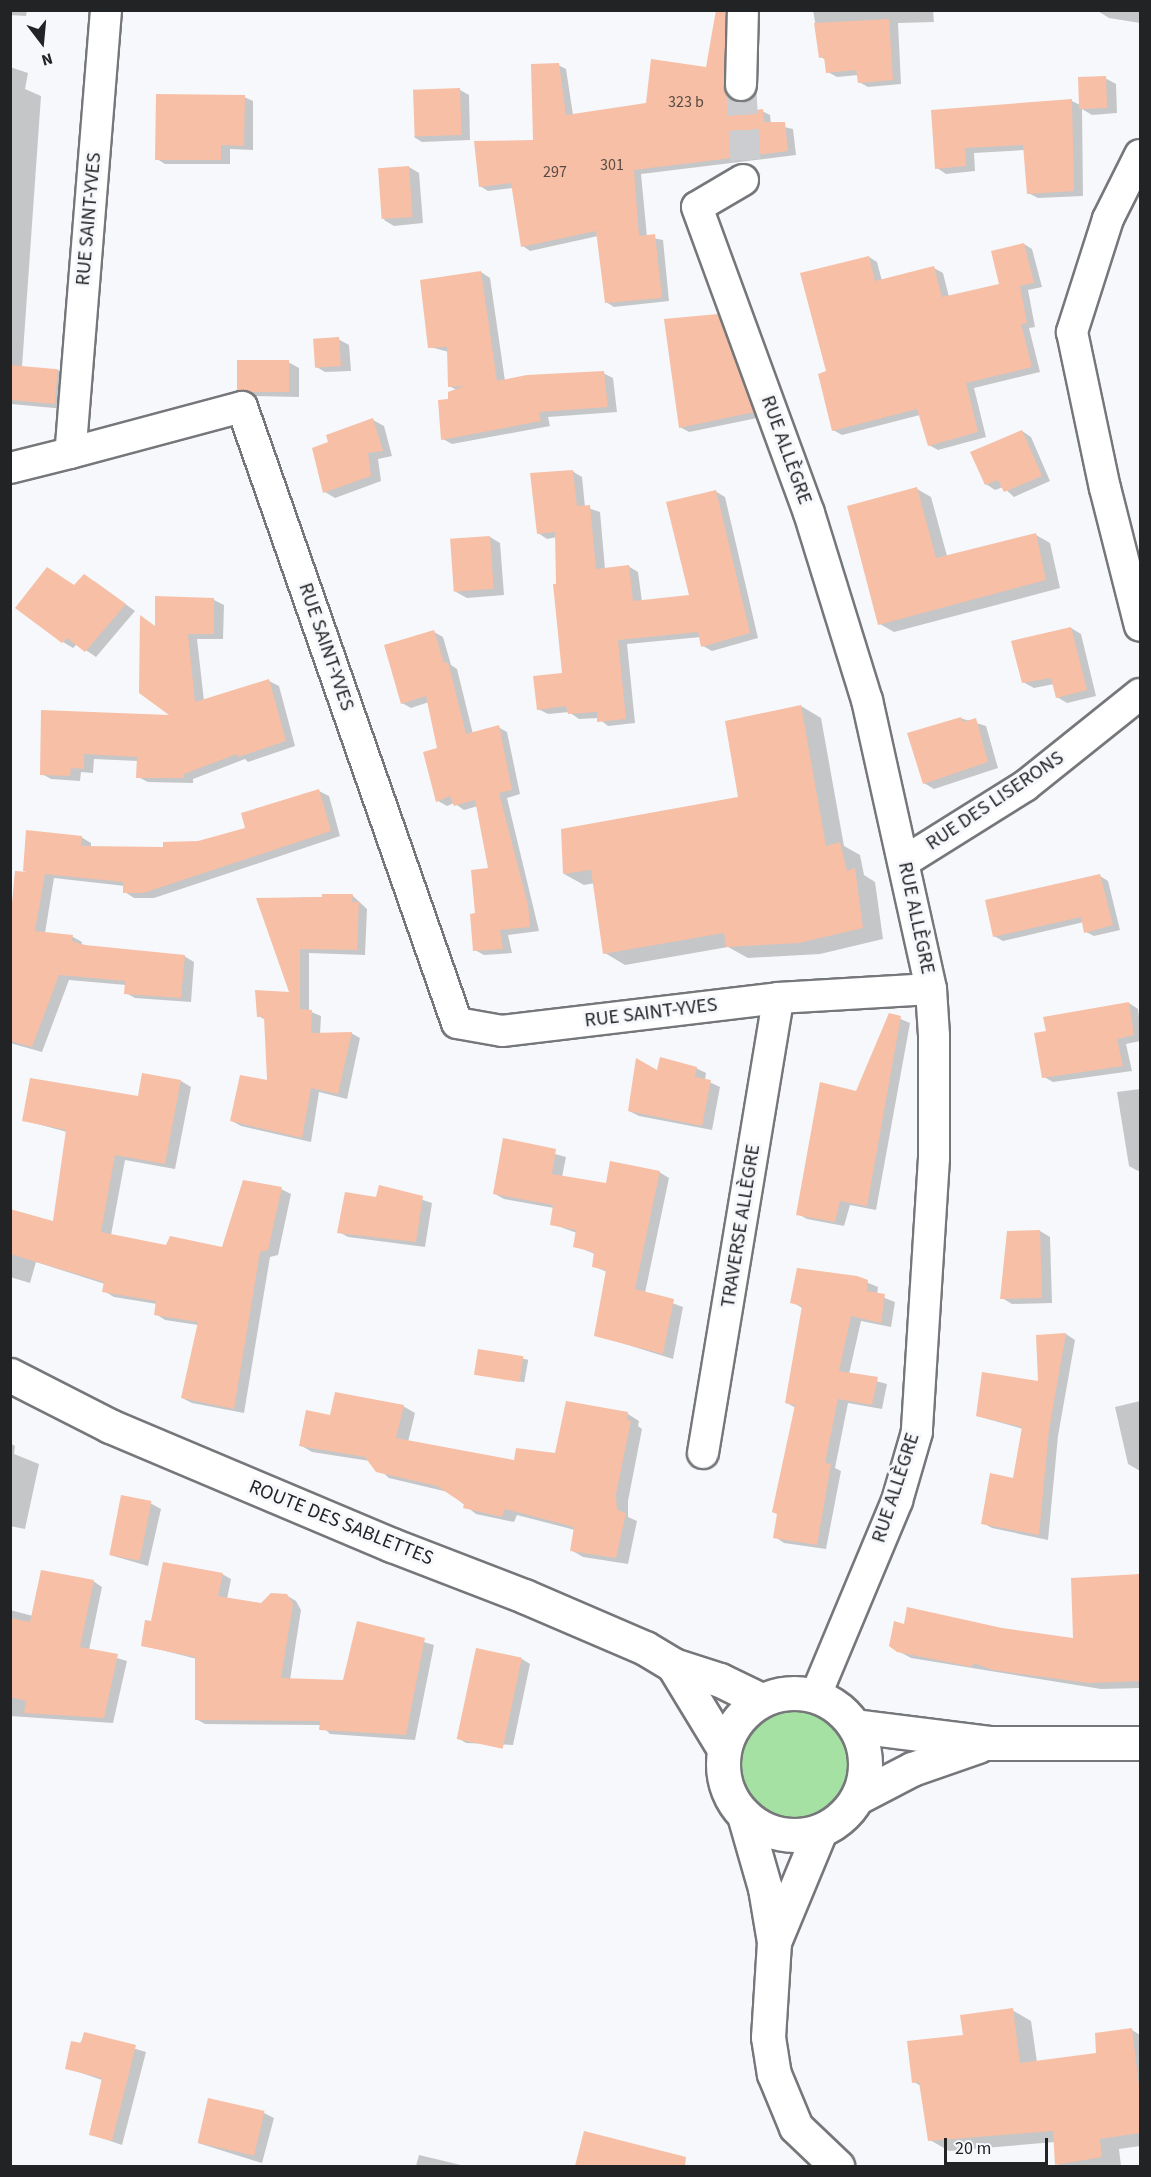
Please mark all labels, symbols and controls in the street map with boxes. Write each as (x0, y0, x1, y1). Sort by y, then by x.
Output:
north arrow (12, 12, 72, 72)
text: N (39, 47, 55, 71)
house number: 323 b (668, 92, 704, 112)
street label: RUE SAINT-YVES (71, 151, 107, 287)
house number: 301 (600, 155, 624, 175)
house number: 297 (543, 162, 567, 182)
street label: RUE ALLÈGRE (755, 392, 817, 508)
street label: RUE SAINT-YVES (293, 580, 359, 714)
street label: RUE DES LISERONS (922, 746, 1068, 856)
street label: RUE ALLÈGRE (892, 860, 940, 976)
street label: RUE SAINT-YVES (583, 993, 719, 1033)
street label: TRAVERSE ALLÈGRE (716, 1143, 766, 1309)
street label: RUE ALLÈGRE (867, 1430, 925, 1546)
street label: ROUTE DES SABLETTES (245, 1475, 437, 1571)
scale bar (947, 2126, 1050, 2164)
text: 20 m (955, 2136, 991, 2161)

